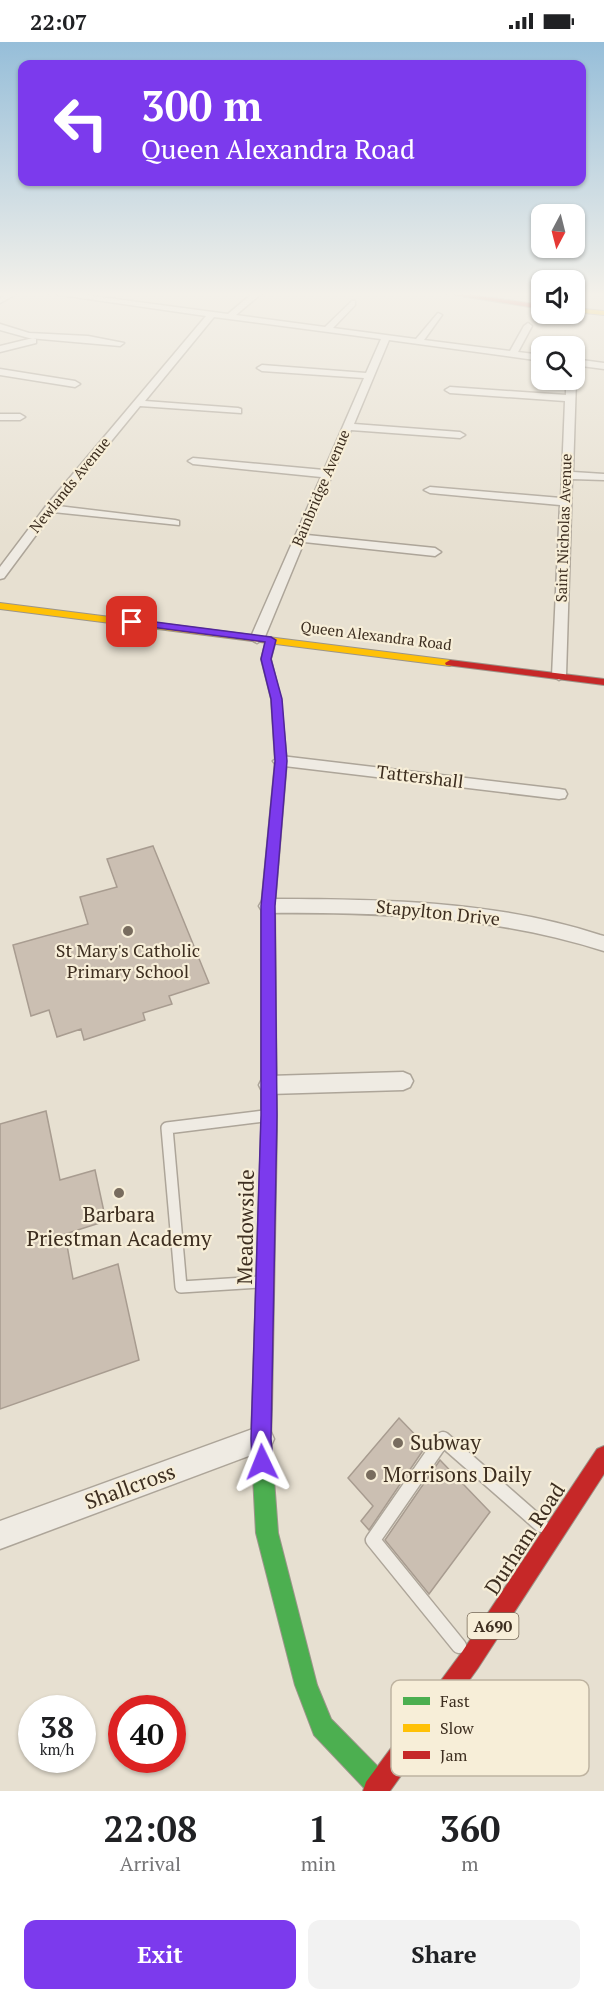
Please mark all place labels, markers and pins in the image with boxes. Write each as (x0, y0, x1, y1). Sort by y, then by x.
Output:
pin (106, 596, 157, 647)
marker: St Mary's Catholic Primary School (121, 924, 135, 938)
place label: St Mary's Catholic Primary School (56, 938, 200, 983)
marker: Barbara Priestman Academy (112, 1186, 126, 1200)
place label: Barbara Priestman Academy (26, 1200, 212, 1252)
place label: Subway (410, 1428, 481, 1456)
marker: Subway (391, 1436, 405, 1450)
place label: Morrisons Daily (383, 1460, 532, 1488)
marker: Morrisons Daily (364, 1468, 378, 1482)

